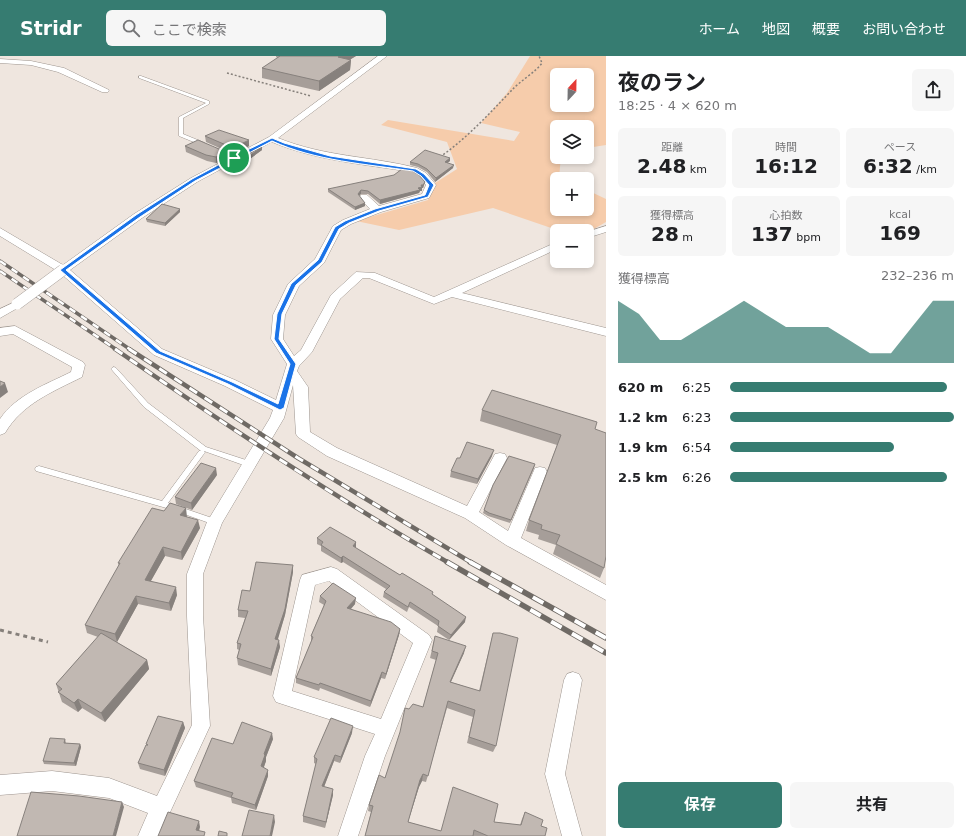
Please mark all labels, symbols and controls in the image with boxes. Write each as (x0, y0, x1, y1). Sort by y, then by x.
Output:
search box (106, 10, 386, 46)
text: Stridr (20, 17, 82, 39)
icon: search (120, 17, 142, 39)
text: ここで検索 (152, 21, 227, 39)
text: ホーム (698, 21, 740, 37)
text: 地図 (762, 21, 790, 37)
text: 概要 (812, 21, 840, 37)
text: お問い合わせ (862, 21, 946, 37)
north arrow (550, 68, 594, 112)
map controls (550, 68, 594, 268)
button: share (912, 69, 954, 111)
text: 夜のラン (618, 70, 706, 95)
text: 18:25 · 4 × 620 m (618, 98, 737, 113)
button: layers (550, 120, 594, 164)
pin (217, 141, 251, 175)
text: 距離 (661, 141, 683, 154)
text: 時間 (775, 141, 797, 154)
text: ペース (884, 141, 916, 154)
icon: arrive (223, 147, 245, 169)
text: 2.48 (637, 154, 686, 178)
text: 16:12 (754, 154, 818, 178)
text: 6:32 (863, 154, 913, 178)
text: km (686, 163, 707, 176)
text: /km (913, 163, 937, 176)
button: + (550, 172, 594, 216)
text: kcal (889, 208, 911, 221)
text: 獲得標高 (650, 209, 694, 222)
text: 心拍数 (770, 209, 803, 222)
text: 169 (879, 221, 921, 245)
text: 28 (651, 222, 679, 246)
text: 137 (751, 222, 793, 246)
button: − (550, 224, 594, 268)
text: m (679, 231, 693, 244)
text: bpm (793, 231, 821, 244)
text: 232–236 m (881, 268, 954, 283)
text: 獲得標高 (618, 271, 670, 286)
text: 620 m (618, 380, 663, 395)
text: 6:25 (682, 380, 711, 395)
text: 1.2 km (618, 410, 668, 425)
text: 6:23 (682, 410, 711, 425)
text: 1.9 km (618, 440, 668, 455)
text: 6:54 (682, 440, 711, 455)
text: 2.5 km (618, 470, 668, 485)
text: 6:26 (682, 470, 711, 485)
button: 保存 (618, 782, 782, 828)
button: 共有 (790, 782, 954, 828)

